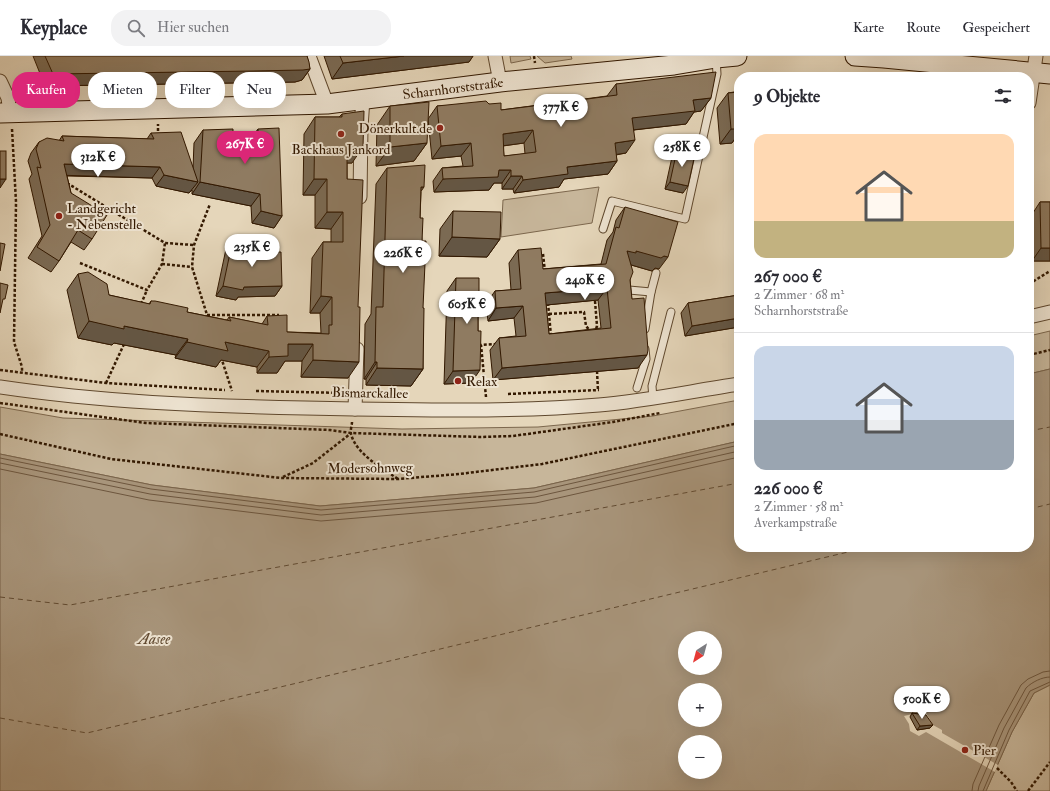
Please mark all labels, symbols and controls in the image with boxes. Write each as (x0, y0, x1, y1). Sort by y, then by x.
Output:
search box (111, 10, 391, 46)
text: Keyplace (20, 16, 87, 40)
icon: search (125, 17, 147, 39)
text: Hier suchen (157, 18, 229, 37)
text: Karte (853, 19, 884, 36)
text: Route (906, 19, 940, 36)
text: Gespeichert (962, 19, 1030, 36)
chip: Kaufen (12, 72, 80, 108)
chip: Mieten (88, 72, 157, 108)
chip: Filter (165, 72, 225, 108)
chip: Neu (233, 72, 286, 108)
street label: Scharnhorststraße (401, 73, 504, 103)
icon: filters (992, 85, 1014, 107)
text: 9 Objekte (754, 86, 820, 107)
pin: 377K € (528, 94, 594, 128)
text: 377K € (543, 99, 579, 115)
place label: Dönerkult.de (358, 120, 432, 137)
marker: Dönerkult.de (435, 123, 445, 133)
marker: Backhaus Jankord (336, 129, 346, 139)
pin: 267K € (212, 131, 278, 165)
pin: 258K € (649, 134, 715, 168)
text: 267K € (226, 136, 264, 152)
text: 258K € (663, 139, 701, 155)
place label: Backhaus Jankord (292, 141, 391, 158)
pin: 312K € (65, 144, 131, 178)
text: 312K € (80, 149, 116, 165)
icon: home (848, 160, 920, 232)
place label: Landgericht - Nebenstelle (67, 200, 142, 233)
marker: Landgericht - Nebenstelle (54, 211, 64, 221)
pin: 235K € (219, 234, 285, 268)
text: 235K € (234, 239, 270, 255)
pin: 226K € (370, 240, 436, 274)
text: 226K € (383, 245, 423, 261)
text: 267 000 € (754, 266, 822, 287)
pin: 240K € (552, 267, 618, 301)
text: 240K € (565, 272, 605, 288)
text: 2 Zimmer · 68 m² (754, 287, 844, 303)
pin: 605K € (434, 291, 500, 325)
text: 605K € (448, 296, 486, 312)
text: Scharnhorststraße (754, 303, 848, 319)
icon: home (848, 372, 920, 444)
place label: Relax (466, 373, 498, 390)
marker: Relax (453, 376, 463, 386)
street label: Bismarckallee (332, 384, 408, 402)
street label: Modersohnweg (327, 459, 414, 477)
text: 226 000 € (754, 478, 823, 499)
text: 2 Zimmer · 58 m² (754, 499, 843, 515)
text: Averkampstraße (754, 515, 837, 531)
water label: Aasee (136, 630, 171, 649)
north arrow (678, 631, 722, 675)
map controls (678, 631, 722, 779)
button: + (678, 683, 722, 727)
pin: 500K € (889, 686, 955, 720)
text: 500K € (903, 691, 941, 707)
button: − (678, 735, 722, 779)
place label: Pier (973, 742, 997, 759)
marker: Pier (960, 745, 970, 755)

